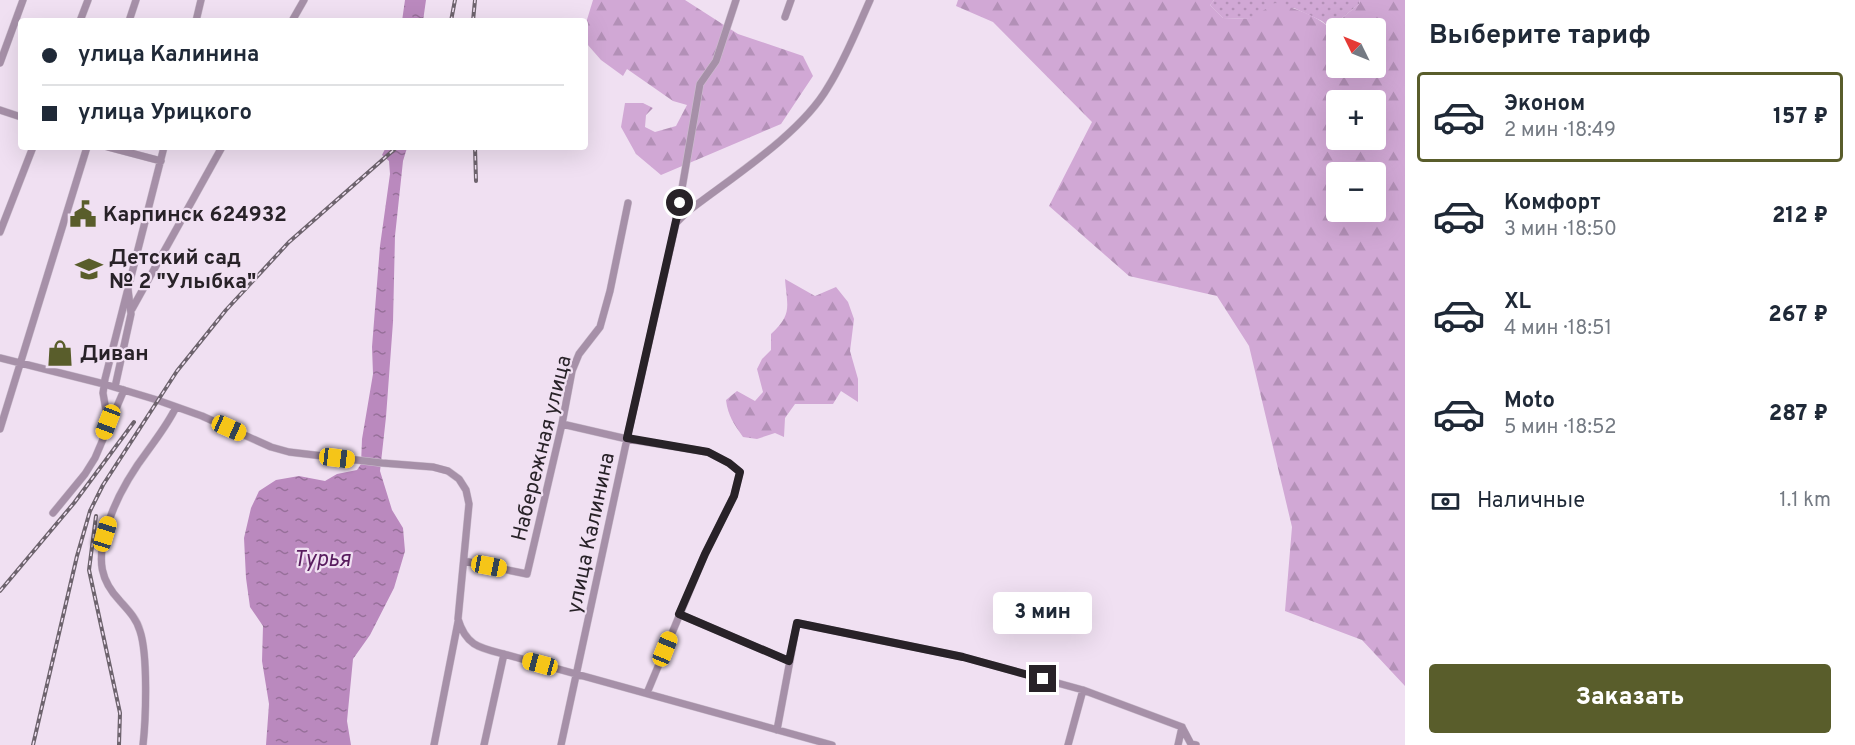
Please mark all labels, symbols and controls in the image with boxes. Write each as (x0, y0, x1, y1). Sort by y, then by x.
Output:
north arrow (1326, 18, 1386, 78)
map controls (1326, 18, 1386, 222)
text: Выберите тариф (1429, 19, 1651, 53)
text: улица Калинина (78, 42, 259, 69)
button: + (1326, 90, 1386, 150)
icon: car (1432, 90, 1486, 144)
text: Эконом (1504, 91, 1585, 118)
text: улица Урицкого (78, 100, 252, 127)
text: 157 ₽ (1773, 104, 1828, 131)
text: 2 мин · 18:49 (1504, 118, 1616, 144)
button: − (1326, 162, 1386, 222)
route start (666, 189, 693, 216)
icon: car (1432, 189, 1486, 243)
text: Комфорт (1504, 190, 1601, 217)
public building icon: Карпинск 624932 (68, 199, 98, 229)
place label: Карпинск 624932 (103, 202, 287, 229)
text: 212 ₽ (1772, 203, 1828, 230)
text: 3 мин · 18:50 (1504, 217, 1617, 243)
place label: Детский сад № 2 "Улыбка" (109, 245, 256, 296)
school or university icon: Детский сад № 2 "Улыбка" (74, 254, 104, 284)
icon: car (1432, 288, 1486, 342)
text: XL (1504, 289, 1531, 316)
text: 267 ₽ (1768, 302, 1828, 329)
text: 4 мин · 18:51 (1504, 316, 1612, 342)
shop icon: Диван (45, 338, 75, 368)
place label: Диван (80, 341, 149, 368)
street label: Набережная улица (506, 353, 579, 544)
icon: car (1432, 387, 1486, 441)
text: Moto (1504, 388, 1555, 415)
text: 287 ₽ (1769, 401, 1828, 428)
car (93, 402, 123, 442)
car (209, 412, 249, 444)
text: 5 мин · 18:52 (1504, 415, 1617, 441)
car (318, 447, 356, 469)
street label: улица Калинина (561, 450, 622, 617)
icon: cash (1429, 485, 1462, 518)
text: Наличные (1477, 488, 1585, 515)
text: 1.1 km (1779, 488, 1831, 514)
car (91, 514, 119, 554)
water label: Турья (293, 547, 351, 574)
car (470, 554, 508, 578)
callout: 3 мин (994, 592, 1092, 634)
text: 3 мин (1014, 600, 1071, 626)
car (650, 629, 680, 669)
car (520, 651, 560, 677)
button: Заказать (1429, 664, 1831, 733)
route end (1029, 665, 1056, 692)

